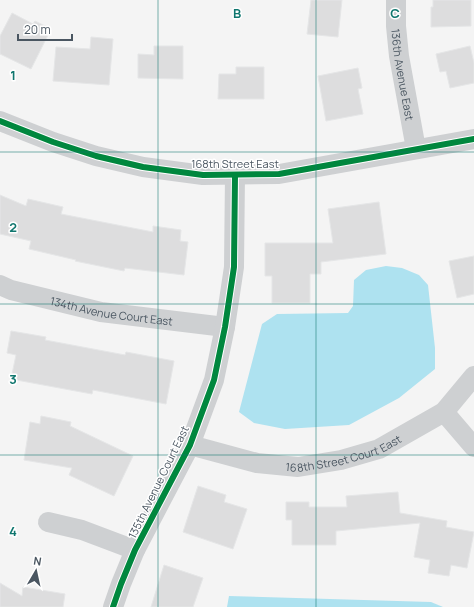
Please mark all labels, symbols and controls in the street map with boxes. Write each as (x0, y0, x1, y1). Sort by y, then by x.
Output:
text: B (233, 4, 241, 22)
text: C (390, 4, 400, 22)
scale bar (18, 16, 72, 42)
text: 20 m (24, 21, 51, 38)
street label: 136th Avenue East (389, 28, 418, 122)
text: 1 (10, 66, 16, 84)
street label: 168th Street East (191, 156, 279, 171)
text: 2 (9, 218, 17, 236)
street label: 134th Avenue Court East (49, 292, 174, 328)
text: 3 (9, 370, 17, 388)
street label: 135th Avenue Court East (124, 423, 192, 541)
street label: 168th Street Court East (285, 431, 404, 475)
text: 4 (9, 522, 17, 540)
north arrow (16, 551, 56, 591)
text: N (33, 553, 43, 569)

